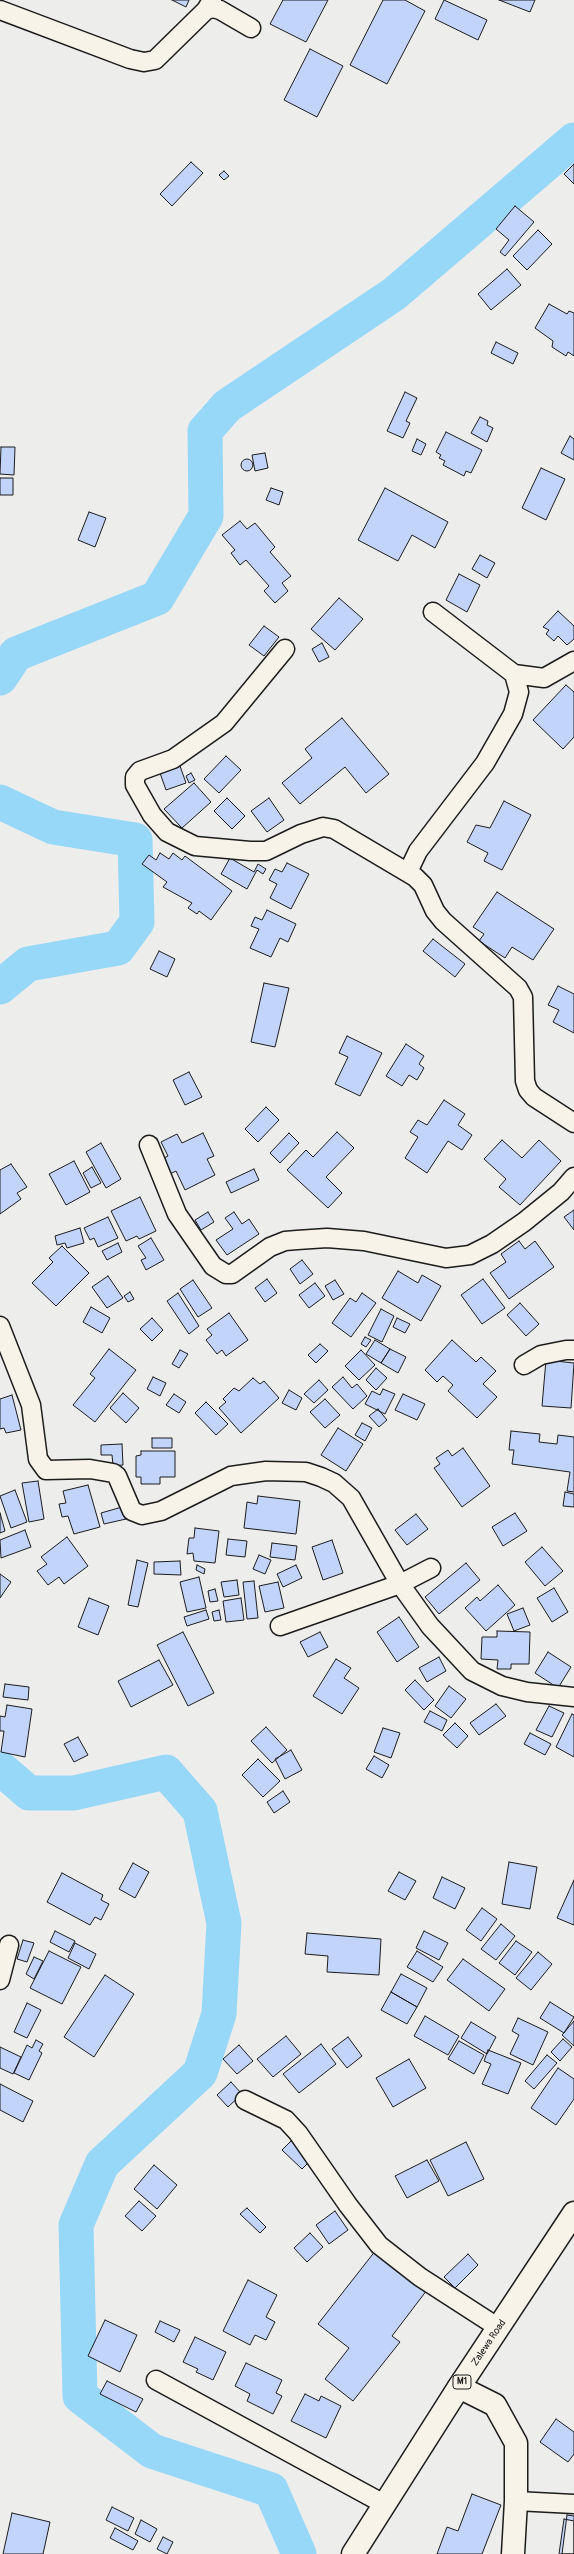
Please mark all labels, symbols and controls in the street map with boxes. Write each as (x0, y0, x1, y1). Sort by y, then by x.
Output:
street label: Zalewa Road (469, 2318, 509, 2368)
road number: M1 (453, 2375, 471, 2389)

